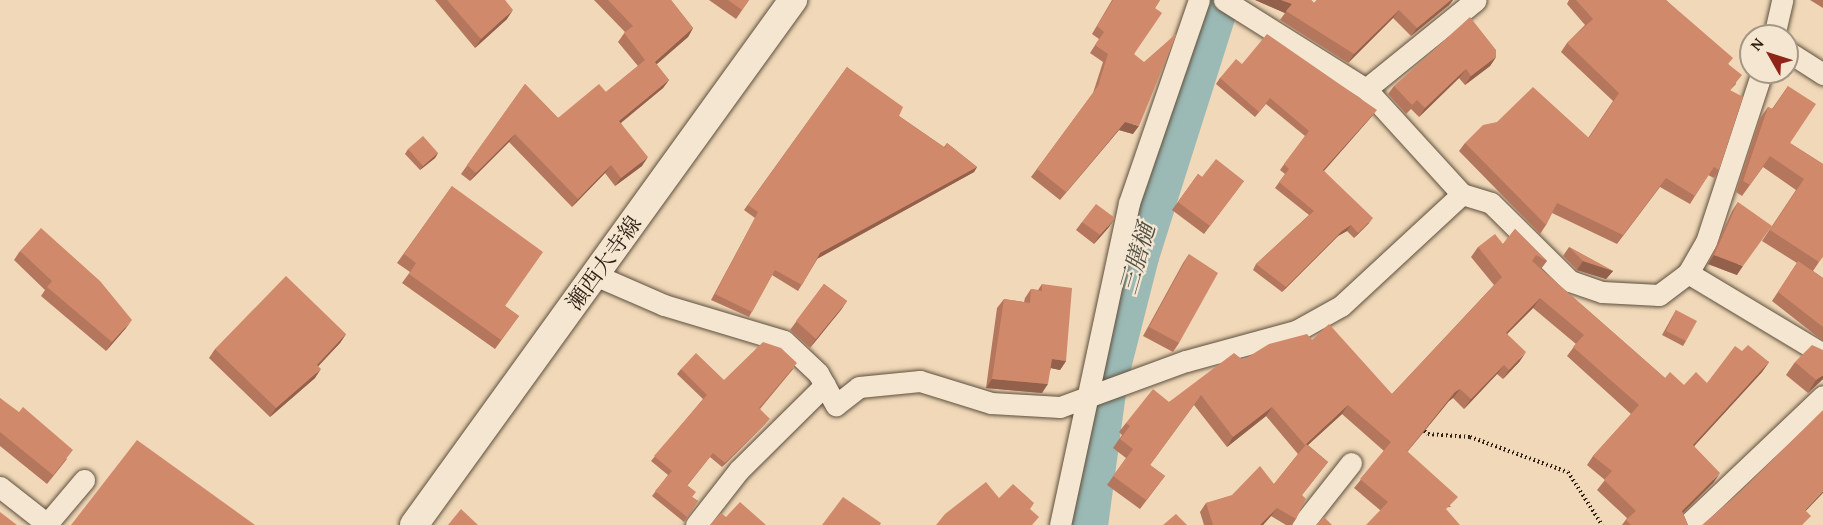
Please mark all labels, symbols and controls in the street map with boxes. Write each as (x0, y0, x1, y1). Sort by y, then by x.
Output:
north arrow (1739, 24, 1799, 84)
text: N (1744, 32, 1769, 56)
street label: 瀬西大寺線 (561, 211, 647, 315)
water label: 三膳樋 (1113, 220, 1161, 298)

